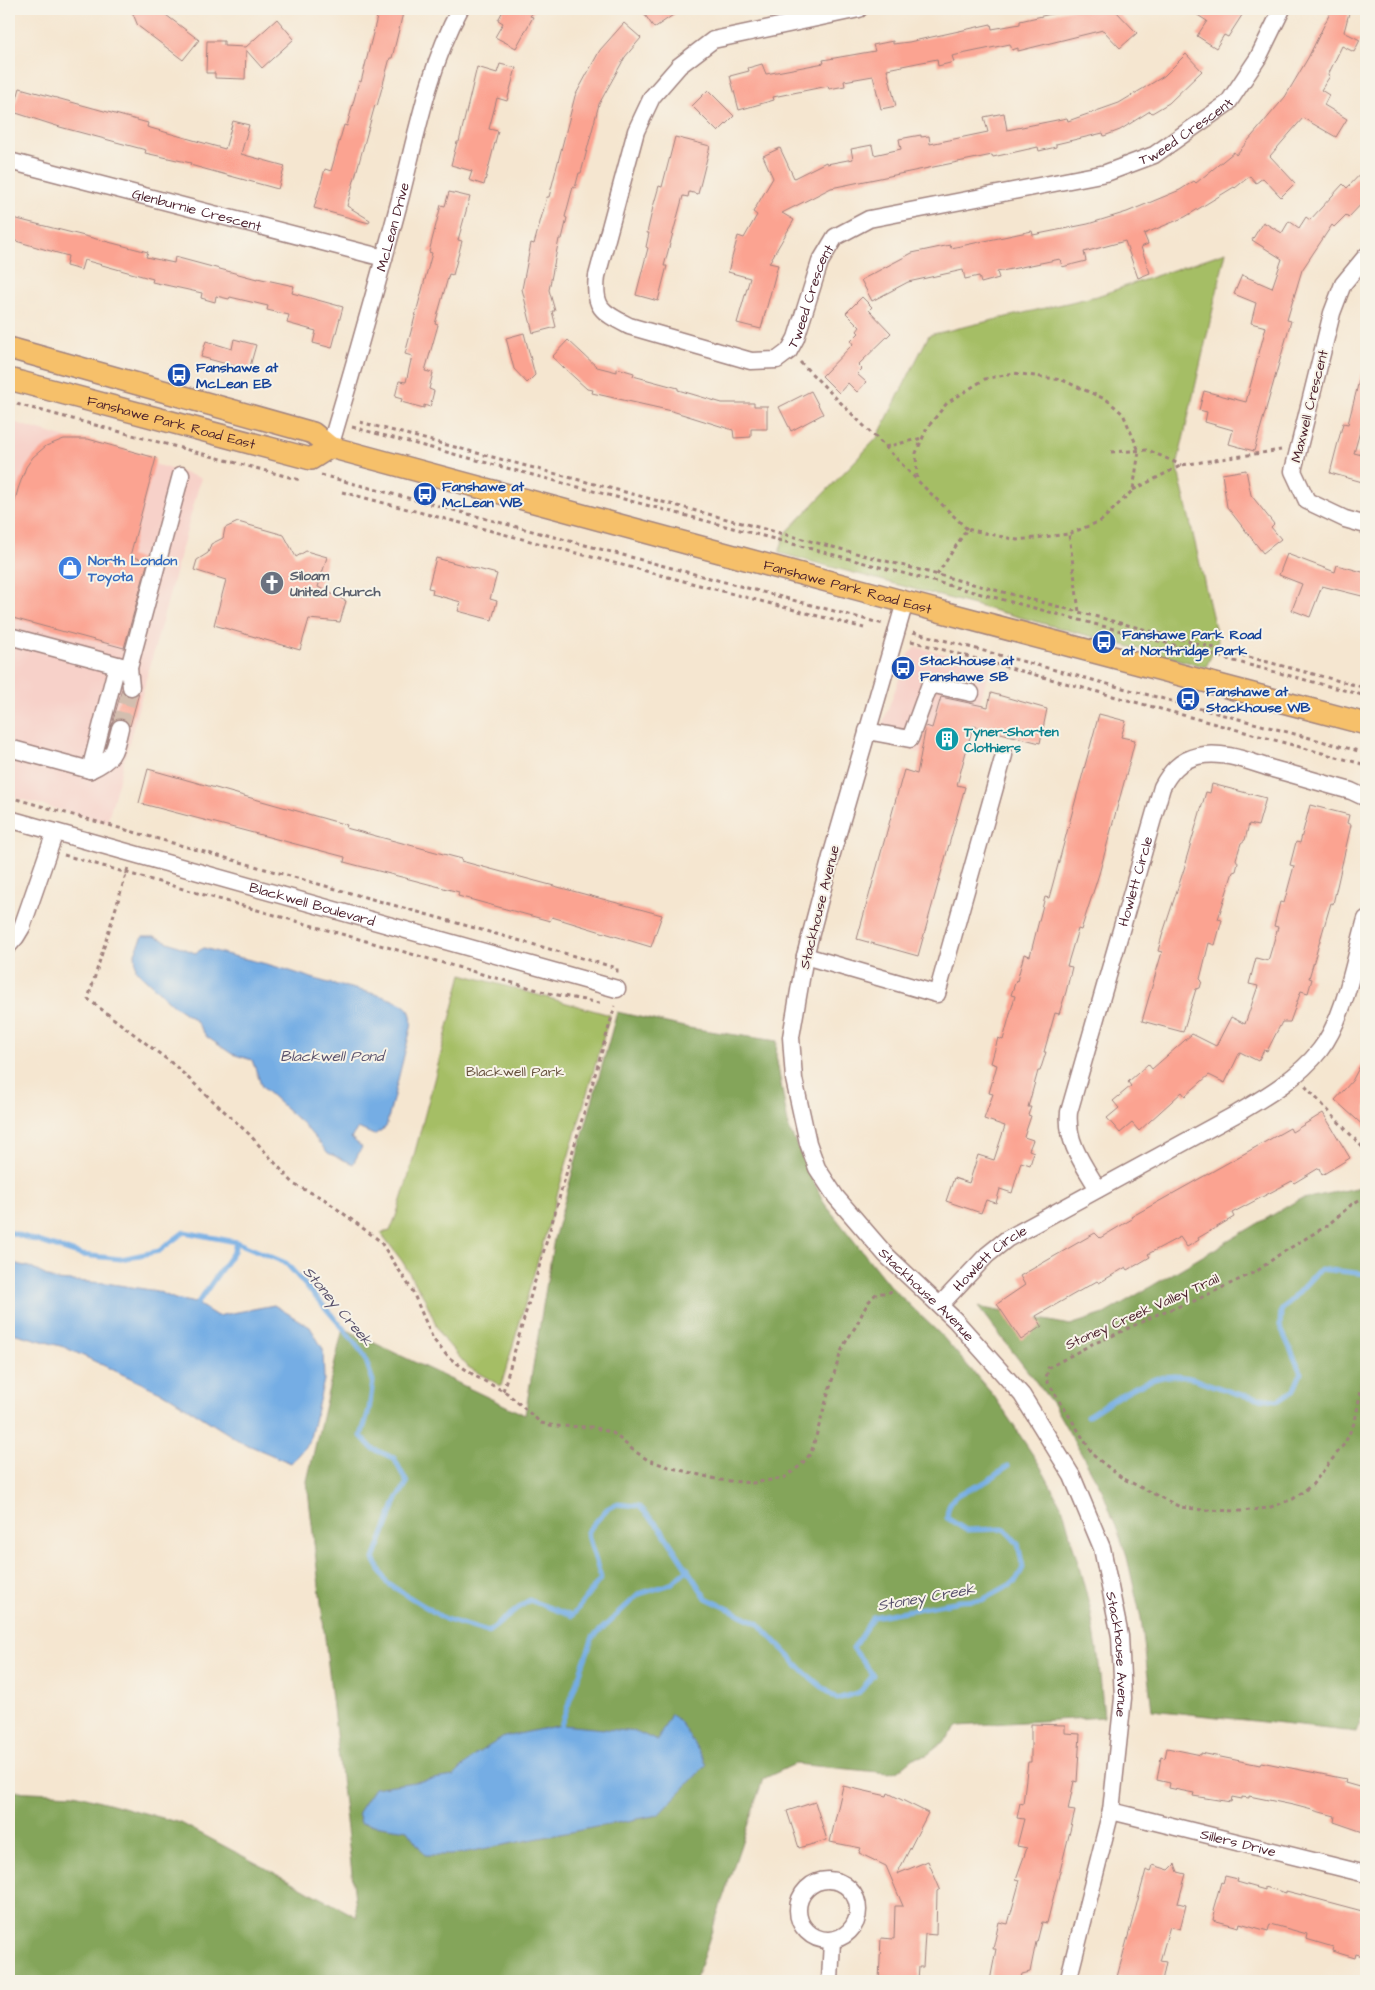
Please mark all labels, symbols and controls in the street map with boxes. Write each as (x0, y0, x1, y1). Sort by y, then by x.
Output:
street label: Tweed Crescent (1136, 95, 1239, 171)
street label: McLean Drive (372, 180, 415, 274)
street label: Glenburnie Crescent (130, 184, 264, 237)
street label: Tweed Crescent (783, 241, 839, 352)
street label: Maxwell Crescent (1286, 347, 1334, 465)
place label: Fanshawe at McLean EB (196, 358, 279, 394)
bus stop icon: Fanshawe at McLean EB (166, 362, 192, 388)
street label: Fanshawe Park Road East (85, 391, 258, 455)
place label: Fanshawe at McLean WB (442, 477, 525, 513)
bus stop icon: Fanshawe at McLean WB (412, 481, 438, 507)
place label: North London Toyota (87, 551, 177, 587)
shop icon: North London Toyota (57, 555, 83, 581)
street label: Fanshawe Park Road East (761, 555, 934, 620)
place label: Siloam United Church (289, 566, 382, 602)
church icon: Siloam United Church (259, 570, 285, 596)
place label: Fanshawe Park Road at Northridge Park (1121, 625, 1262, 662)
bus stop icon: Fanshawe Park Road at Northridge Park (1091, 629, 1117, 655)
place label: Stackhouse at Fanshawe SB (919, 651, 1014, 687)
bus stop icon: Stackhouse at Fanshawe SB (890, 655, 916, 681)
place label: Fanshawe at Stackhouse WB (1205, 682, 1311, 718)
bus stop icon: Fanshawe at Stackhouse WB (1175, 686, 1201, 712)
place label: Tyner-Shorten Clothiers (963, 722, 1059, 758)
building icon: Tyner-Shorten Clothiers (934, 726, 960, 752)
street label: Howlett Circle (1114, 834, 1159, 929)
street label: Stackhouse Avenue (795, 843, 845, 971)
street label: Blackwell Boulevard (247, 878, 377, 932)
water label: Blackwell Pond (280, 1046, 387, 1067)
park label: Blackwell Park (466, 1062, 564, 1082)
street label: Howlett Circle (949, 1221, 1031, 1296)
street label: Stackhouse Avenue (873, 1244, 979, 1346)
water label: Stoney Creek (297, 1262, 378, 1352)
street label: Stoney Creek Valley Trail (1062, 1269, 1223, 1355)
water label: Stoney Creek (876, 1578, 977, 1617)
street label: Stackhouse Avenue (1100, 1590, 1132, 1719)
street label: Sillers Drive (1198, 1824, 1278, 1862)

